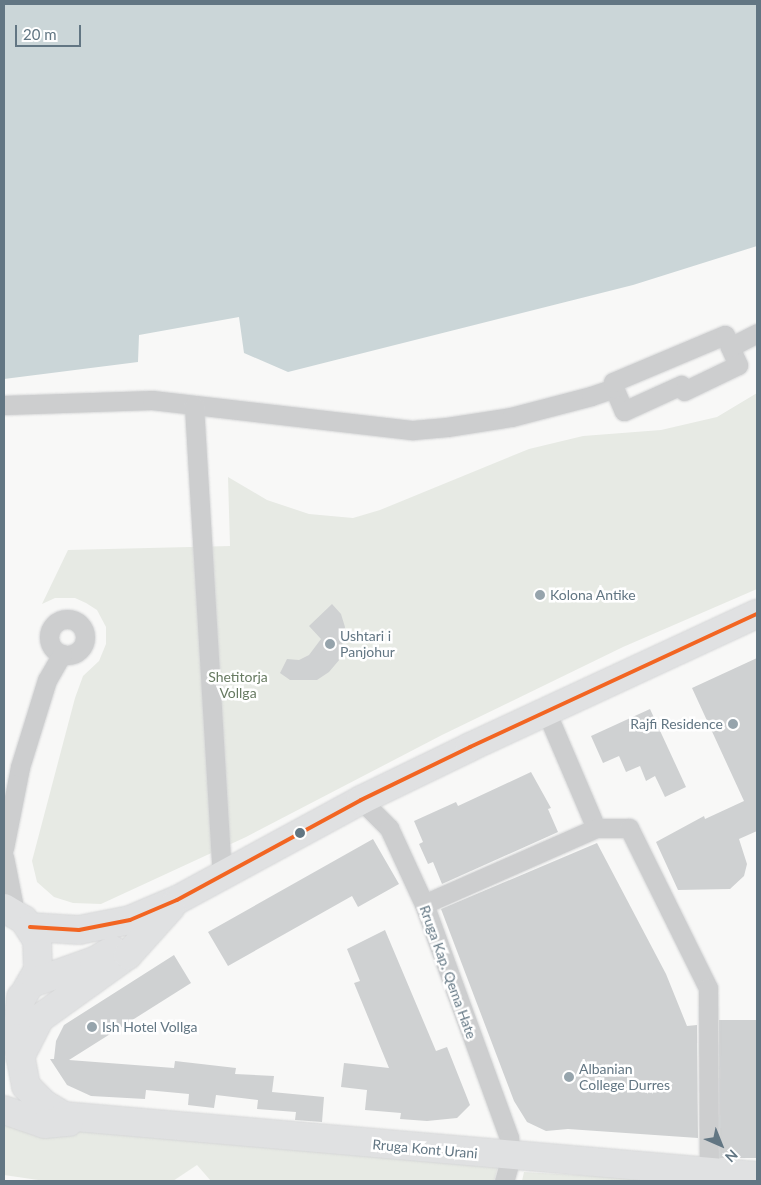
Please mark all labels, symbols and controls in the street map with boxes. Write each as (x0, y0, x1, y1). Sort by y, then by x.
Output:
scale bar (18, 15, 84, 47)
text: 20 m (23, 25, 57, 43)
place label: Kolona Antike (550, 587, 636, 603)
marker: Kolona Antike (534, 589, 546, 601)
place label: Ushtari i Panjohur (340, 628, 395, 660)
marker: Ushtari i Panjohur (324, 638, 336, 650)
park label: Shetitorja Vollga (208, 669, 268, 702)
place label: Rajfi Residence (630, 716, 723, 732)
marker: Rajfi Residence (727, 718, 739, 730)
unlabelled marker (295, 828, 305, 838)
street label: Rruga Kap. Qema Hate (416, 903, 480, 1041)
place label: Ish Hotel Vollga (102, 1019, 198, 1035)
marker: Ish Hotel Vollga (86, 1021, 98, 1033)
place label: Albanian College Durres (579, 1061, 670, 1094)
marker: Albanian College Durres (563, 1071, 575, 1083)
north arrow (696, 1120, 746, 1170)
street label: Rruga Kont Urani (372, 1136, 478, 1162)
text: N (722, 1146, 742, 1166)

